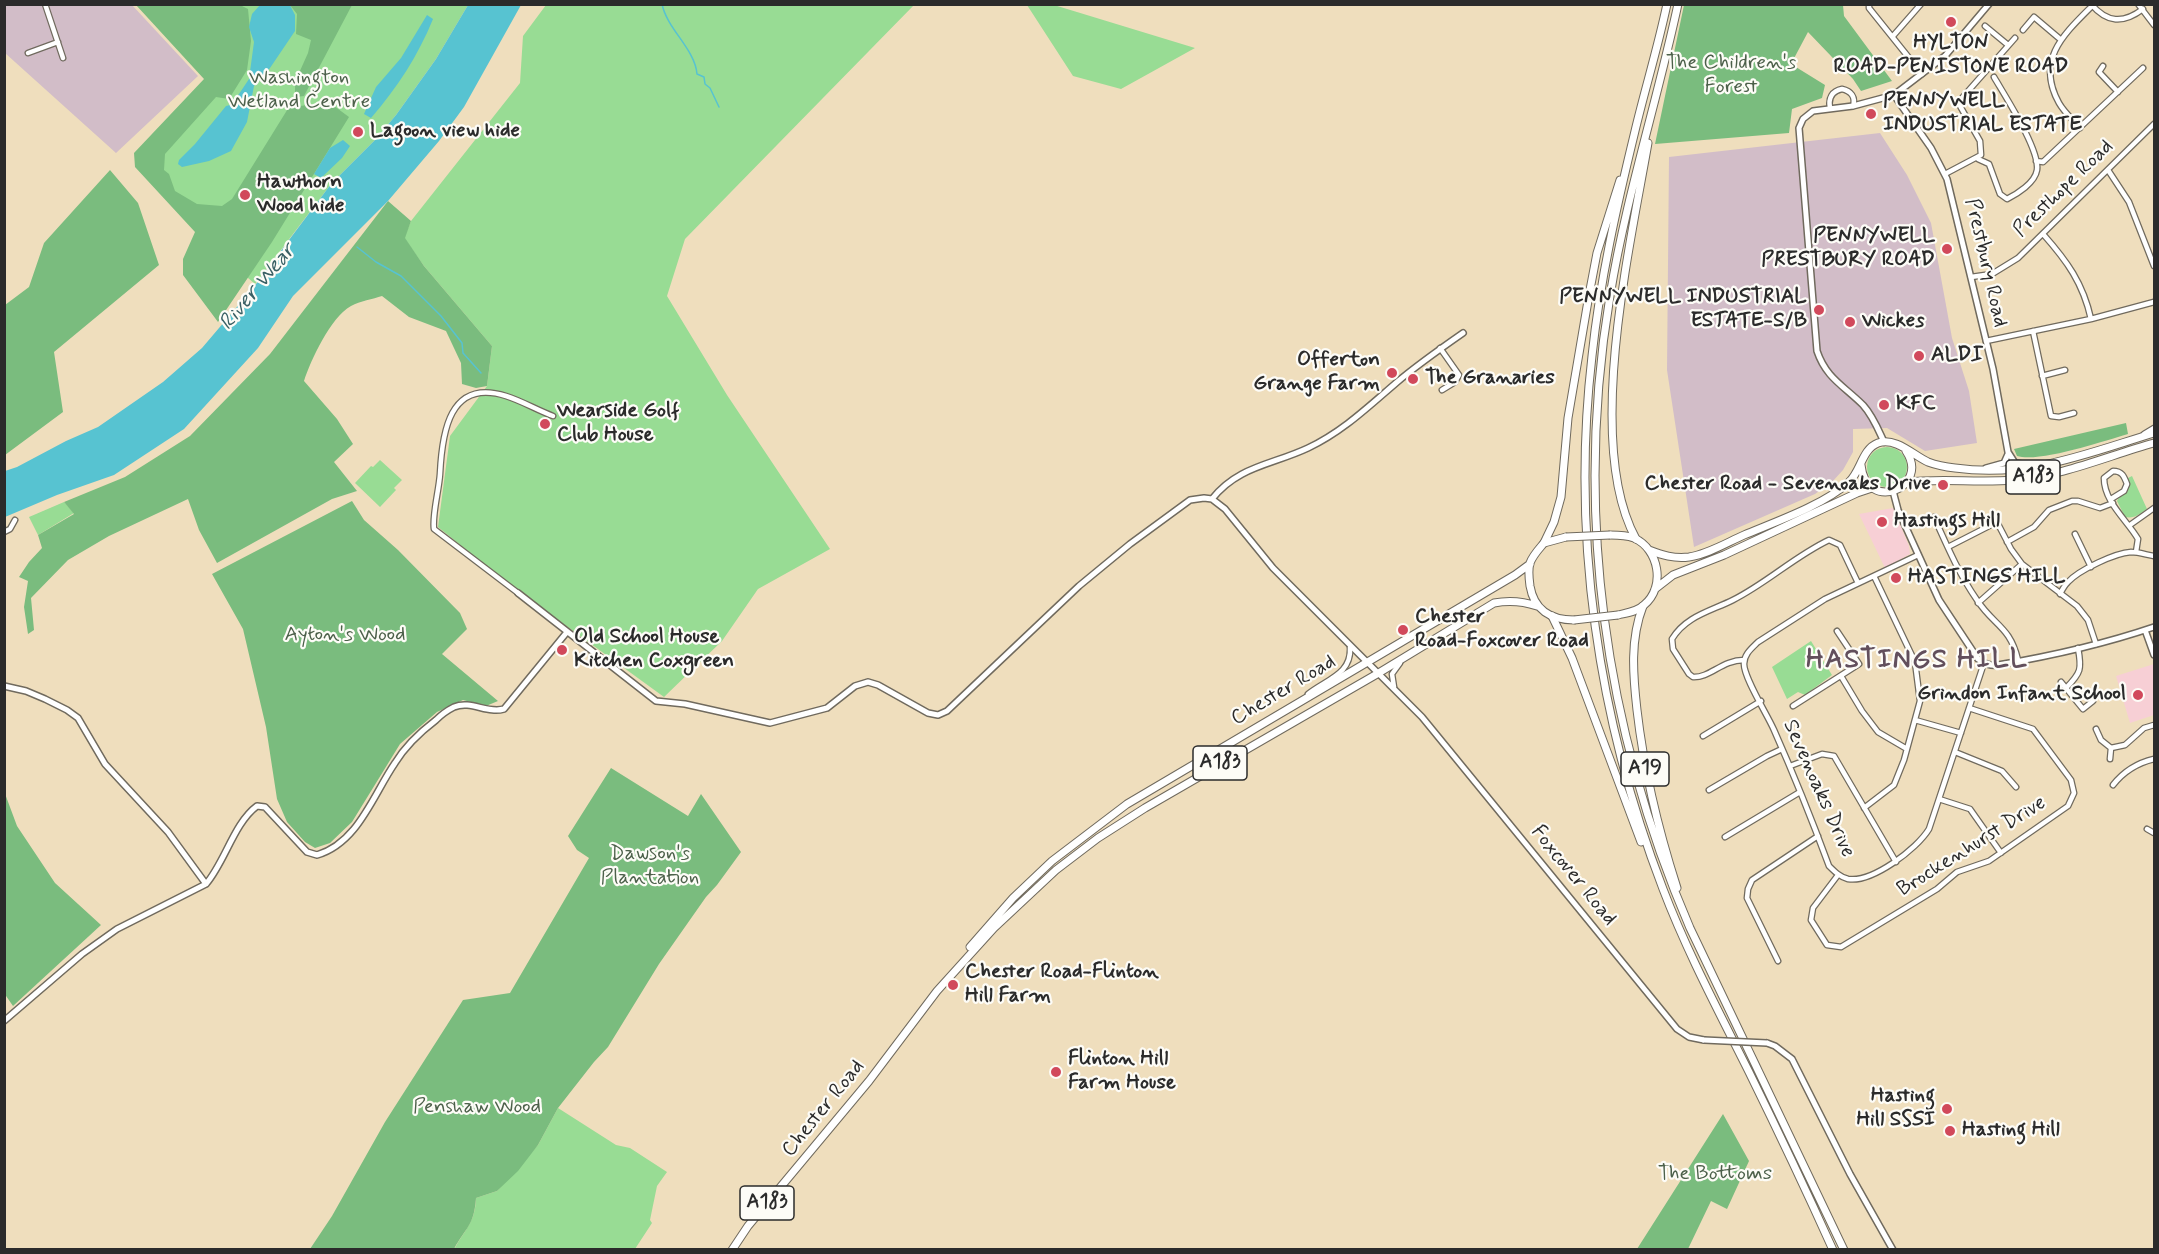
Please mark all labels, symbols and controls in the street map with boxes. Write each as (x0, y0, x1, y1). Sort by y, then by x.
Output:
marker: HYLTON ROAD-PENISTONE ROAD (1944, 15, 1958, 29)
place label: HYLTON ROAD-PENISTONE ROAD (1834, 31, 2068, 81)
park label: The Children's Forest (1666, 51, 1796, 101)
park label: Washington Wetland Centre (228, 66, 370, 116)
place label: PENNYWELL INDUSTRIAL ESTATE (1883, 89, 2082, 139)
marker: PENNYWELL INDUSTRIAL ESTATE (1864, 107, 1878, 121)
place label: Lagoon view hide (370, 119, 520, 145)
marker: Lagoon view hide (351, 125, 365, 139)
street label: Presthope Road (2009, 135, 2119, 243)
place label: Hawthorn Wood hide (257, 170, 344, 220)
marker: Hawthorn Wood hide (238, 188, 252, 202)
street label: Prestbury Road (1958, 196, 2012, 330)
place label: PENNYWELL PRESTBURY ROAD (1761, 224, 1935, 274)
water label: River Wear (214, 240, 302, 336)
marker: PENNYWELL PRESTBURY ROAD (1940, 242, 1954, 256)
place label: PENNYWELL INDUSTRIAL ESTATE-S/B (1559, 285, 1807, 335)
marker: PENNYWELL INDUSTRIAL ESTATE-S/B (1812, 303, 1826, 317)
place label: Wickes (1862, 309, 1925, 335)
marker: Wickes (1843, 315, 1857, 329)
place label: ALDI (1931, 343, 1983, 369)
place label: Offerton Grange Farm (1253, 348, 1380, 398)
marker: ALDI (1912, 349, 1926, 363)
marker: Offerton Grange Farm (1385, 366, 1399, 380)
place label: The Granaries (1425, 366, 1555, 392)
marker: The Granaries (1406, 372, 1420, 386)
place label: KFC (1896, 392, 1936, 418)
marker: KFC (1877, 398, 1891, 412)
place label: Wearside Golf Club House (557, 399, 679, 449)
marker: Wearside Golf Club House (538, 417, 552, 431)
road number: A183 (2006, 460, 2060, 494)
place label: Chester Road - Sevenoaks Drive (1644, 472, 1931, 498)
marker: Chester Road - Sevenoaks Drive (1936, 478, 1950, 492)
place label: Hastings Hill (1894, 509, 2000, 535)
marker: Hastings Hill (1875, 515, 1889, 529)
place label: HASTINGS HILL (1908, 565, 2066, 591)
marker: HASTINGS HILL (1889, 571, 1903, 585)
place label: Chester Road-Foxcover Road (1415, 605, 1589, 655)
park label: Ayton's Wood (284, 623, 406, 649)
marker: Chester Road-Foxcover Road (1396, 623, 1410, 637)
place label: Old School House Kitchen Coxgreen (574, 625, 734, 675)
marker: Old School House Kitchen Coxgreen (555, 643, 569, 657)
district label: HASTINGS HILL (1806, 645, 2028, 677)
street label: Chester Road (1227, 650, 1341, 732)
place label: Grindon Infant School (1917, 682, 2126, 708)
marker: Grindon Infant School (2131, 688, 2145, 702)
street label: Sevenoaks Drive (1776, 716, 1860, 862)
road number: A183 (1193, 746, 1247, 780)
road number: A19 (1621, 752, 1669, 786)
street label: Brockenhurst Drive (1893, 791, 2051, 903)
street label: Foxcover Road (1525, 821, 1621, 931)
park label: Dawson's Plantation (601, 842, 699, 892)
place label: Chester Road-Flinton Hill Farm (965, 960, 1159, 1010)
marker: Chester Road-Flinton Hill Farm (946, 978, 960, 992)
place label: Flinton Hill Farm House (1068, 1047, 1176, 1097)
street label: Chester Road (777, 1055, 871, 1163)
marker: Flinton Hill Farm House (1049, 1065, 1063, 1079)
place label: Hasting Hill SSSI (1856, 1084, 1935, 1134)
park label: Penshaw Wood (413, 1095, 541, 1121)
marker: Hasting Hill SSSI (1940, 1102, 1954, 1116)
place label: Hasting Hill (1962, 1118, 2060, 1144)
marker: Hasting Hill (1943, 1124, 1957, 1138)
park label: The Bottoms (1658, 1162, 1772, 1188)
road number: A183 (740, 1186, 794, 1220)

